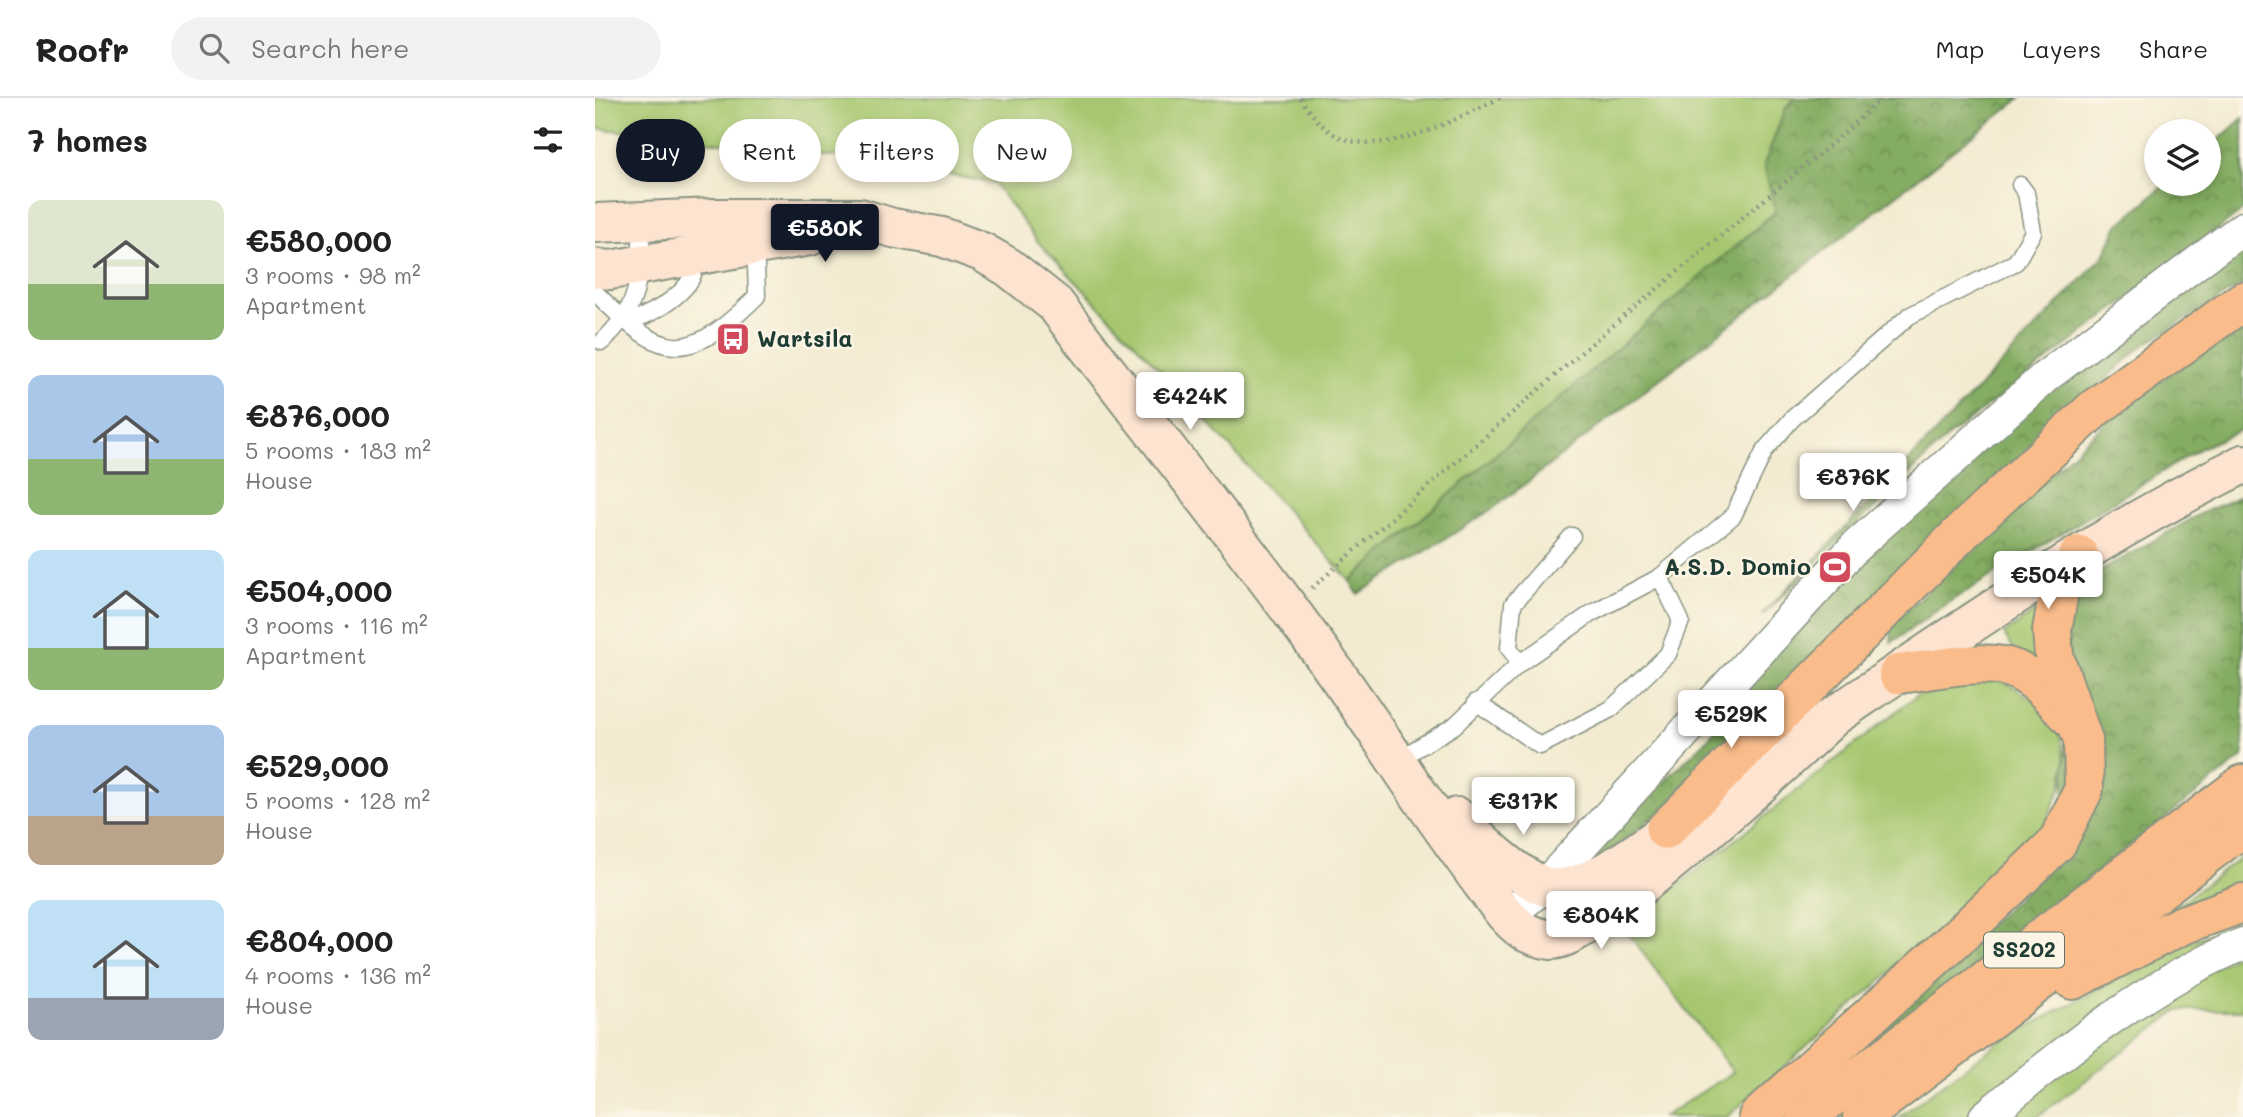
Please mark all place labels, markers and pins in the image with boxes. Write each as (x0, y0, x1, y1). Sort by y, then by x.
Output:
pin: €580K (776, 204, 874, 264)
bus stop icon: Wartsila (714, 320, 752, 358)
place label: Wartsila (757, 323, 853, 353)
pin: €424K (1141, 372, 1239, 432)
pin: €876K (1804, 454, 1902, 513)
sports icon: A.S.D. Domio (1816, 548, 1854, 586)
place label: A.S.D. Domio (1664, 551, 1811, 581)
pin: €504K (1999, 552, 2097, 611)
pin: €529K (1682, 690, 1780, 750)
pin: €317K (1474, 778, 1572, 837)
pin: €804K (1552, 892, 1650, 951)

